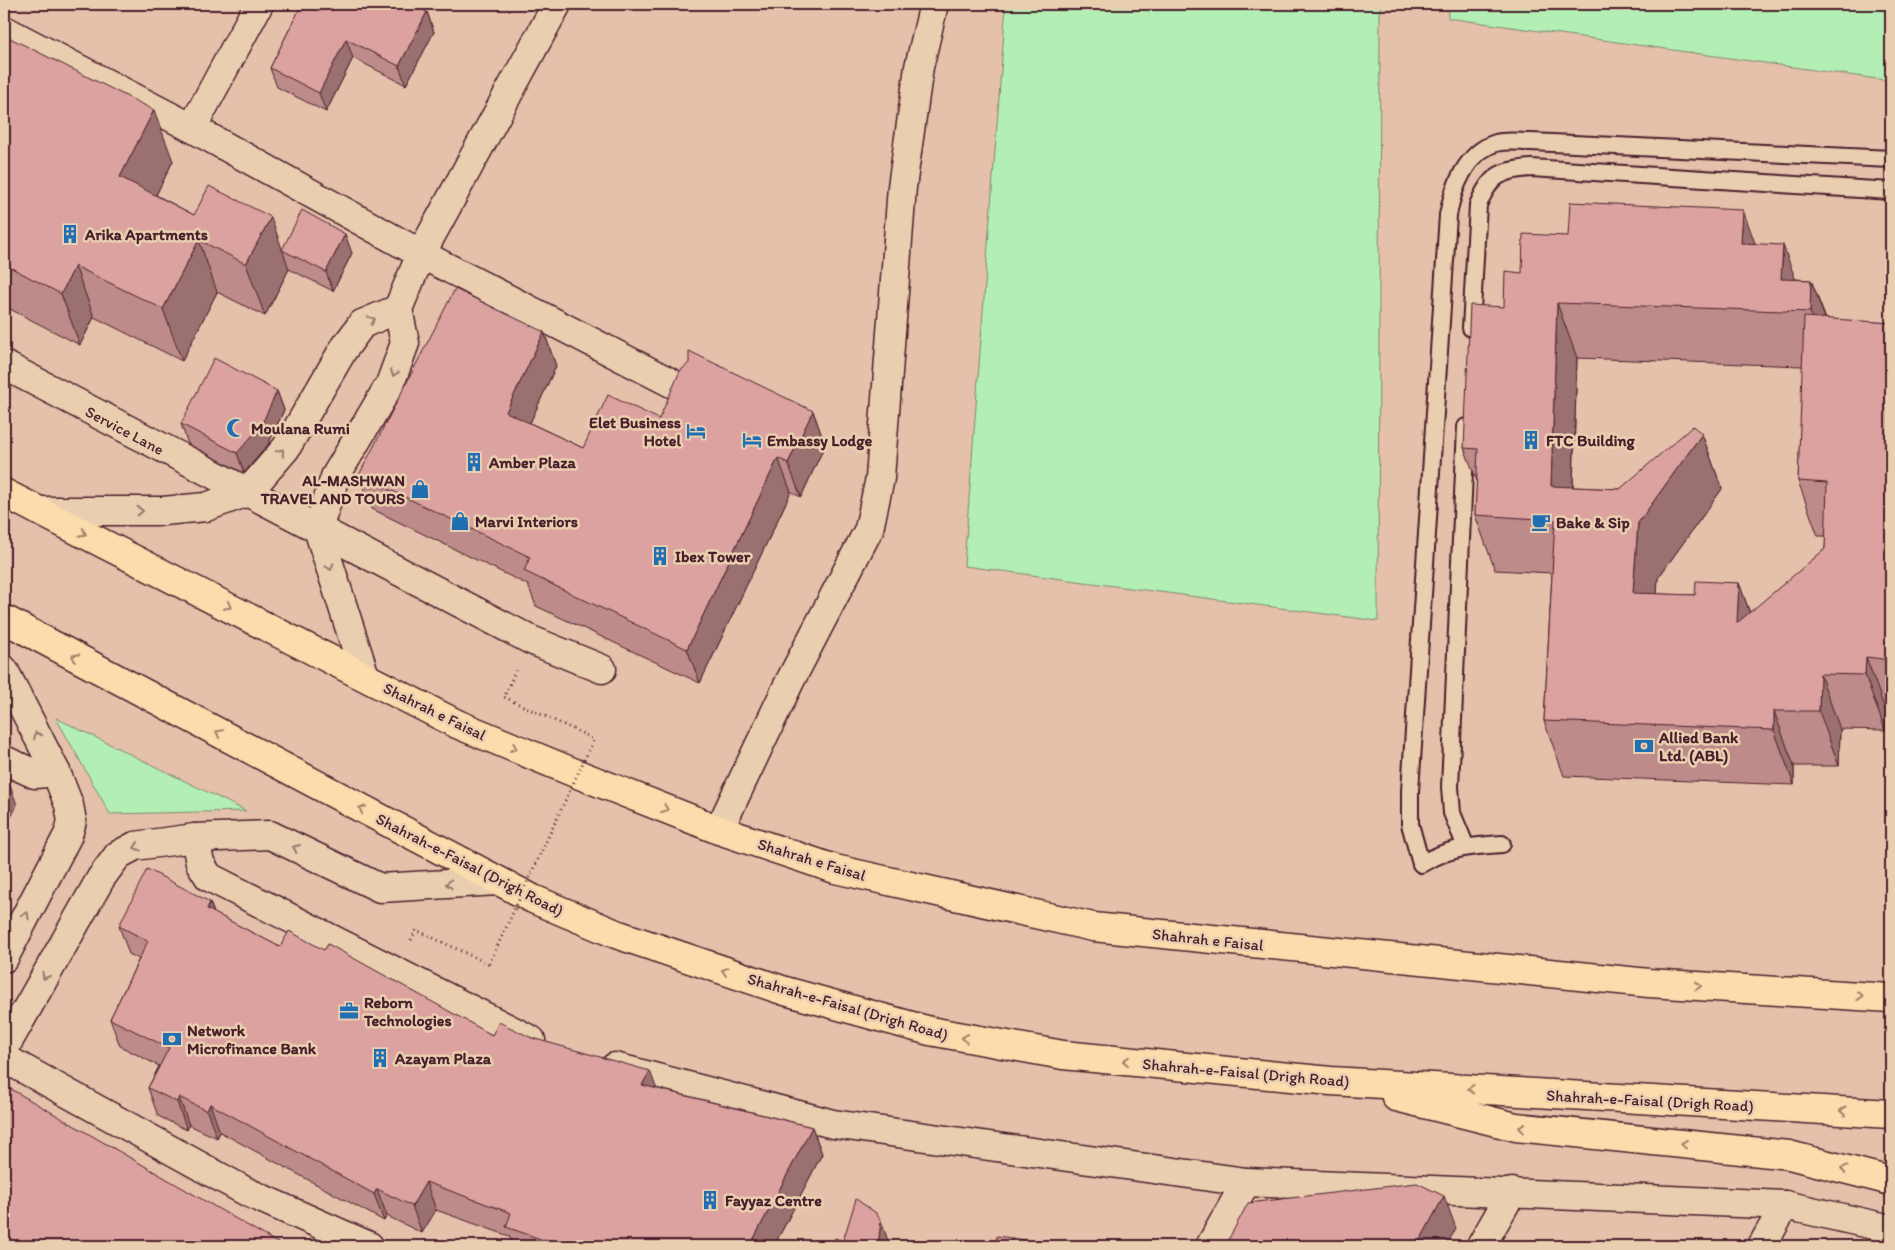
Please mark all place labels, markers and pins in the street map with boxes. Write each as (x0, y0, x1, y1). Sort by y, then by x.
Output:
building icon: Arika Apartments (59, 223, 81, 245)
place label: Arika Apartments (84, 225, 208, 245)
place label: Elet Business Hotel (589, 413, 681, 450)
mosque icon: Moulana Rumi (225, 417, 247, 439)
place label: Moulana Rumi (251, 419, 350, 438)
hotel icon: Elet Business Hotel (685, 420, 707, 442)
hotel icon: Embassy Lodge (741, 429, 763, 451)
building icon: FTC Building (1520, 429, 1542, 451)
place label: Embassy Lodge (767, 431, 872, 451)
place label: FTC Building (1546, 431, 1636, 451)
building icon: Amber Plaza (463, 451, 485, 473)
place label: Amber Plaza (488, 453, 576, 472)
place label: AL-MASHWAN TRAVEL AND TOURS (260, 471, 405, 508)
shop icon: AL-MASHWAN TRAVEL AND TOURS (409, 478, 431, 500)
shop icon: Marvi Interiors (449, 510, 471, 532)
cafe icon: Bake & Sip (1530, 511, 1552, 533)
place label: Marvi Interiors (475, 512, 578, 531)
place label: Bake & Sip (1556, 513, 1630, 533)
building icon: Ibex Tower (649, 545, 671, 567)
place label: Ibex Tower (675, 547, 751, 566)
place label: Allied Bank Ltd. (ABL) (1658, 728, 1739, 766)
bank icon: Allied Bank Ltd. (ABL) (1633, 735, 1655, 757)
place label: Reborn Technologies (363, 993, 452, 1031)
office icon: Reborn Technologies (338, 1000, 360, 1022)
place label: Network Microfinance Bank (187, 1021, 317, 1058)
bank icon: Network Microfinance Bank (161, 1028, 183, 1050)
building icon: Azayam Plaza (369, 1047, 391, 1069)
place label: Azayam Plaza (394, 1049, 492, 1069)
building icon: Fayyaz Centre (699, 1189, 721, 1211)
place label: Fayyaz Centre (725, 1191, 822, 1211)

